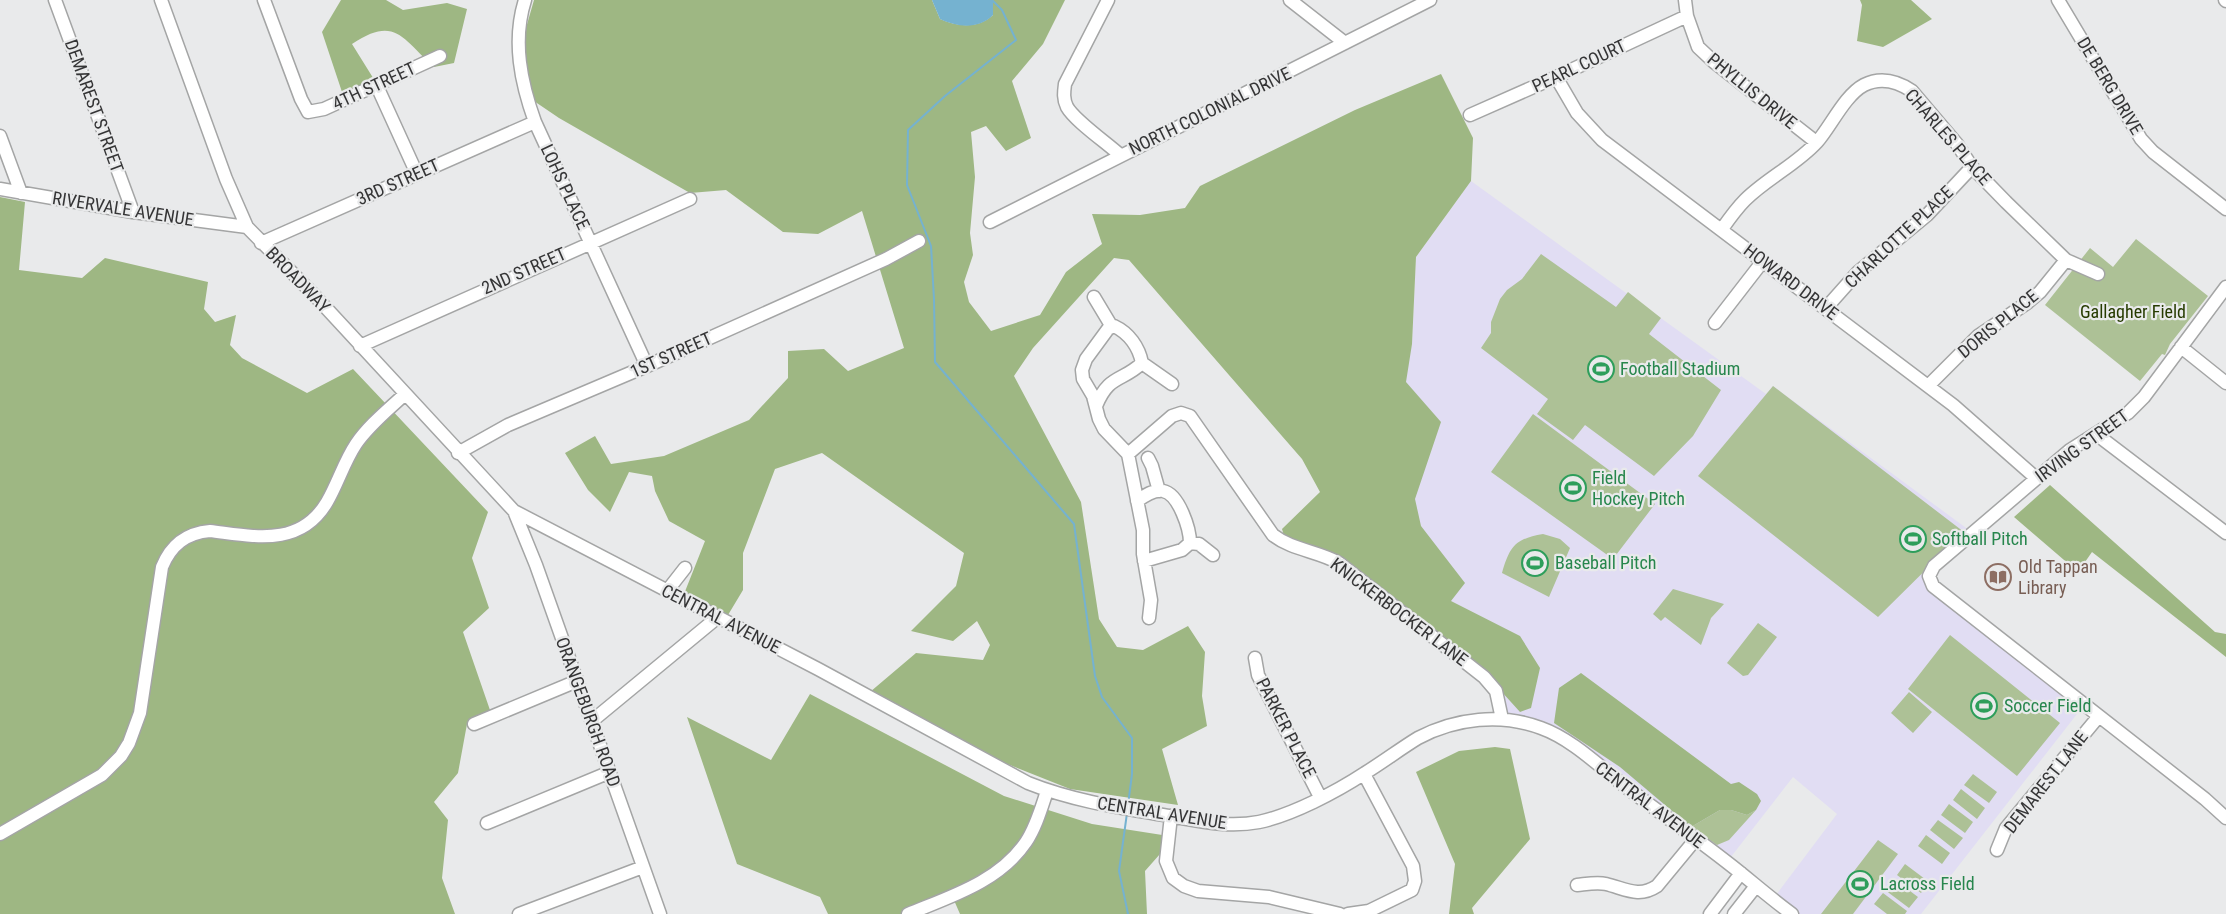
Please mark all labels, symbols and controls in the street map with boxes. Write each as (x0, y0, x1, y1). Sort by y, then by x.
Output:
street label: DE BERG DRIVE (2073, 33, 2148, 138)
street label: PEARL COURT (1529, 35, 1629, 96)
street label: DEMAREST STREET (61, 36, 128, 175)
street label: PHYLLIS DRIVE (1703, 48, 1801, 133)
street label: 4TH STREET (329, 57, 419, 114)
street label: NORTH COLONIAL DRIVE (1125, 62, 1294, 159)
street label: CHARLES PLACE (1901, 84, 1996, 189)
street label: LOHS PLACE (537, 141, 594, 233)
street label: 3RD STREET (353, 154, 443, 209)
street label: CHARLOTTE PLACE (1840, 181, 1957, 292)
street label: RIVERVALE AVENUE (51, 187, 195, 230)
street label: HOWARD DRIVE (1740, 239, 1843, 324)
street label: BROADWAY (262, 243, 335, 317)
street label: 2ND STREET (478, 243, 569, 298)
street label: DORIS PLACE (1953, 285, 2042, 362)
park label: Gallagher Field (2080, 301, 2186, 322)
street label: 1ST STREET (627, 327, 715, 382)
sports icon: Football Stadium (1586, 354, 1616, 384)
place label: Football Stadium (1620, 358, 1740, 379)
street label: IRVING STREET (2031, 405, 2132, 486)
place label: Field Hockey Pitch (1592, 467, 1685, 509)
sports icon: Field Hockey Pitch (1558, 473, 1588, 503)
sports icon: Softball Pitch (1898, 524, 1928, 554)
place label: Softball Pitch (1932, 528, 2028, 549)
sports icon: Baseball Pitch (1520, 548, 1550, 578)
place label: Baseball Pitch (1555, 552, 1656, 573)
street label: KNICKERBOCKER LANE (1326, 553, 1472, 670)
place label: Old Tappan Library (2018, 556, 2098, 598)
library icon: Old Tappan Library (1983, 562, 2013, 592)
street label: CENTRAL AVENUE (658, 579, 784, 658)
street label: ORANGEBURGH ROAD (552, 634, 625, 790)
street label: PARKER PLACE (1252, 674, 1321, 781)
sports icon: Soccer Field (1969, 691, 1999, 721)
place label: Soccer Field (2004, 695, 2091, 716)
street label: DEMAREST LANE (1999, 727, 2092, 837)
street label: CENTRAL AVENUE (1592, 757, 1709, 852)
street label: CENTRAL AVENUE (1096, 792, 1228, 833)
sports icon: Lacross Field (1845, 869, 1875, 899)
place label: Lacross Field (1880, 873, 1975, 894)

